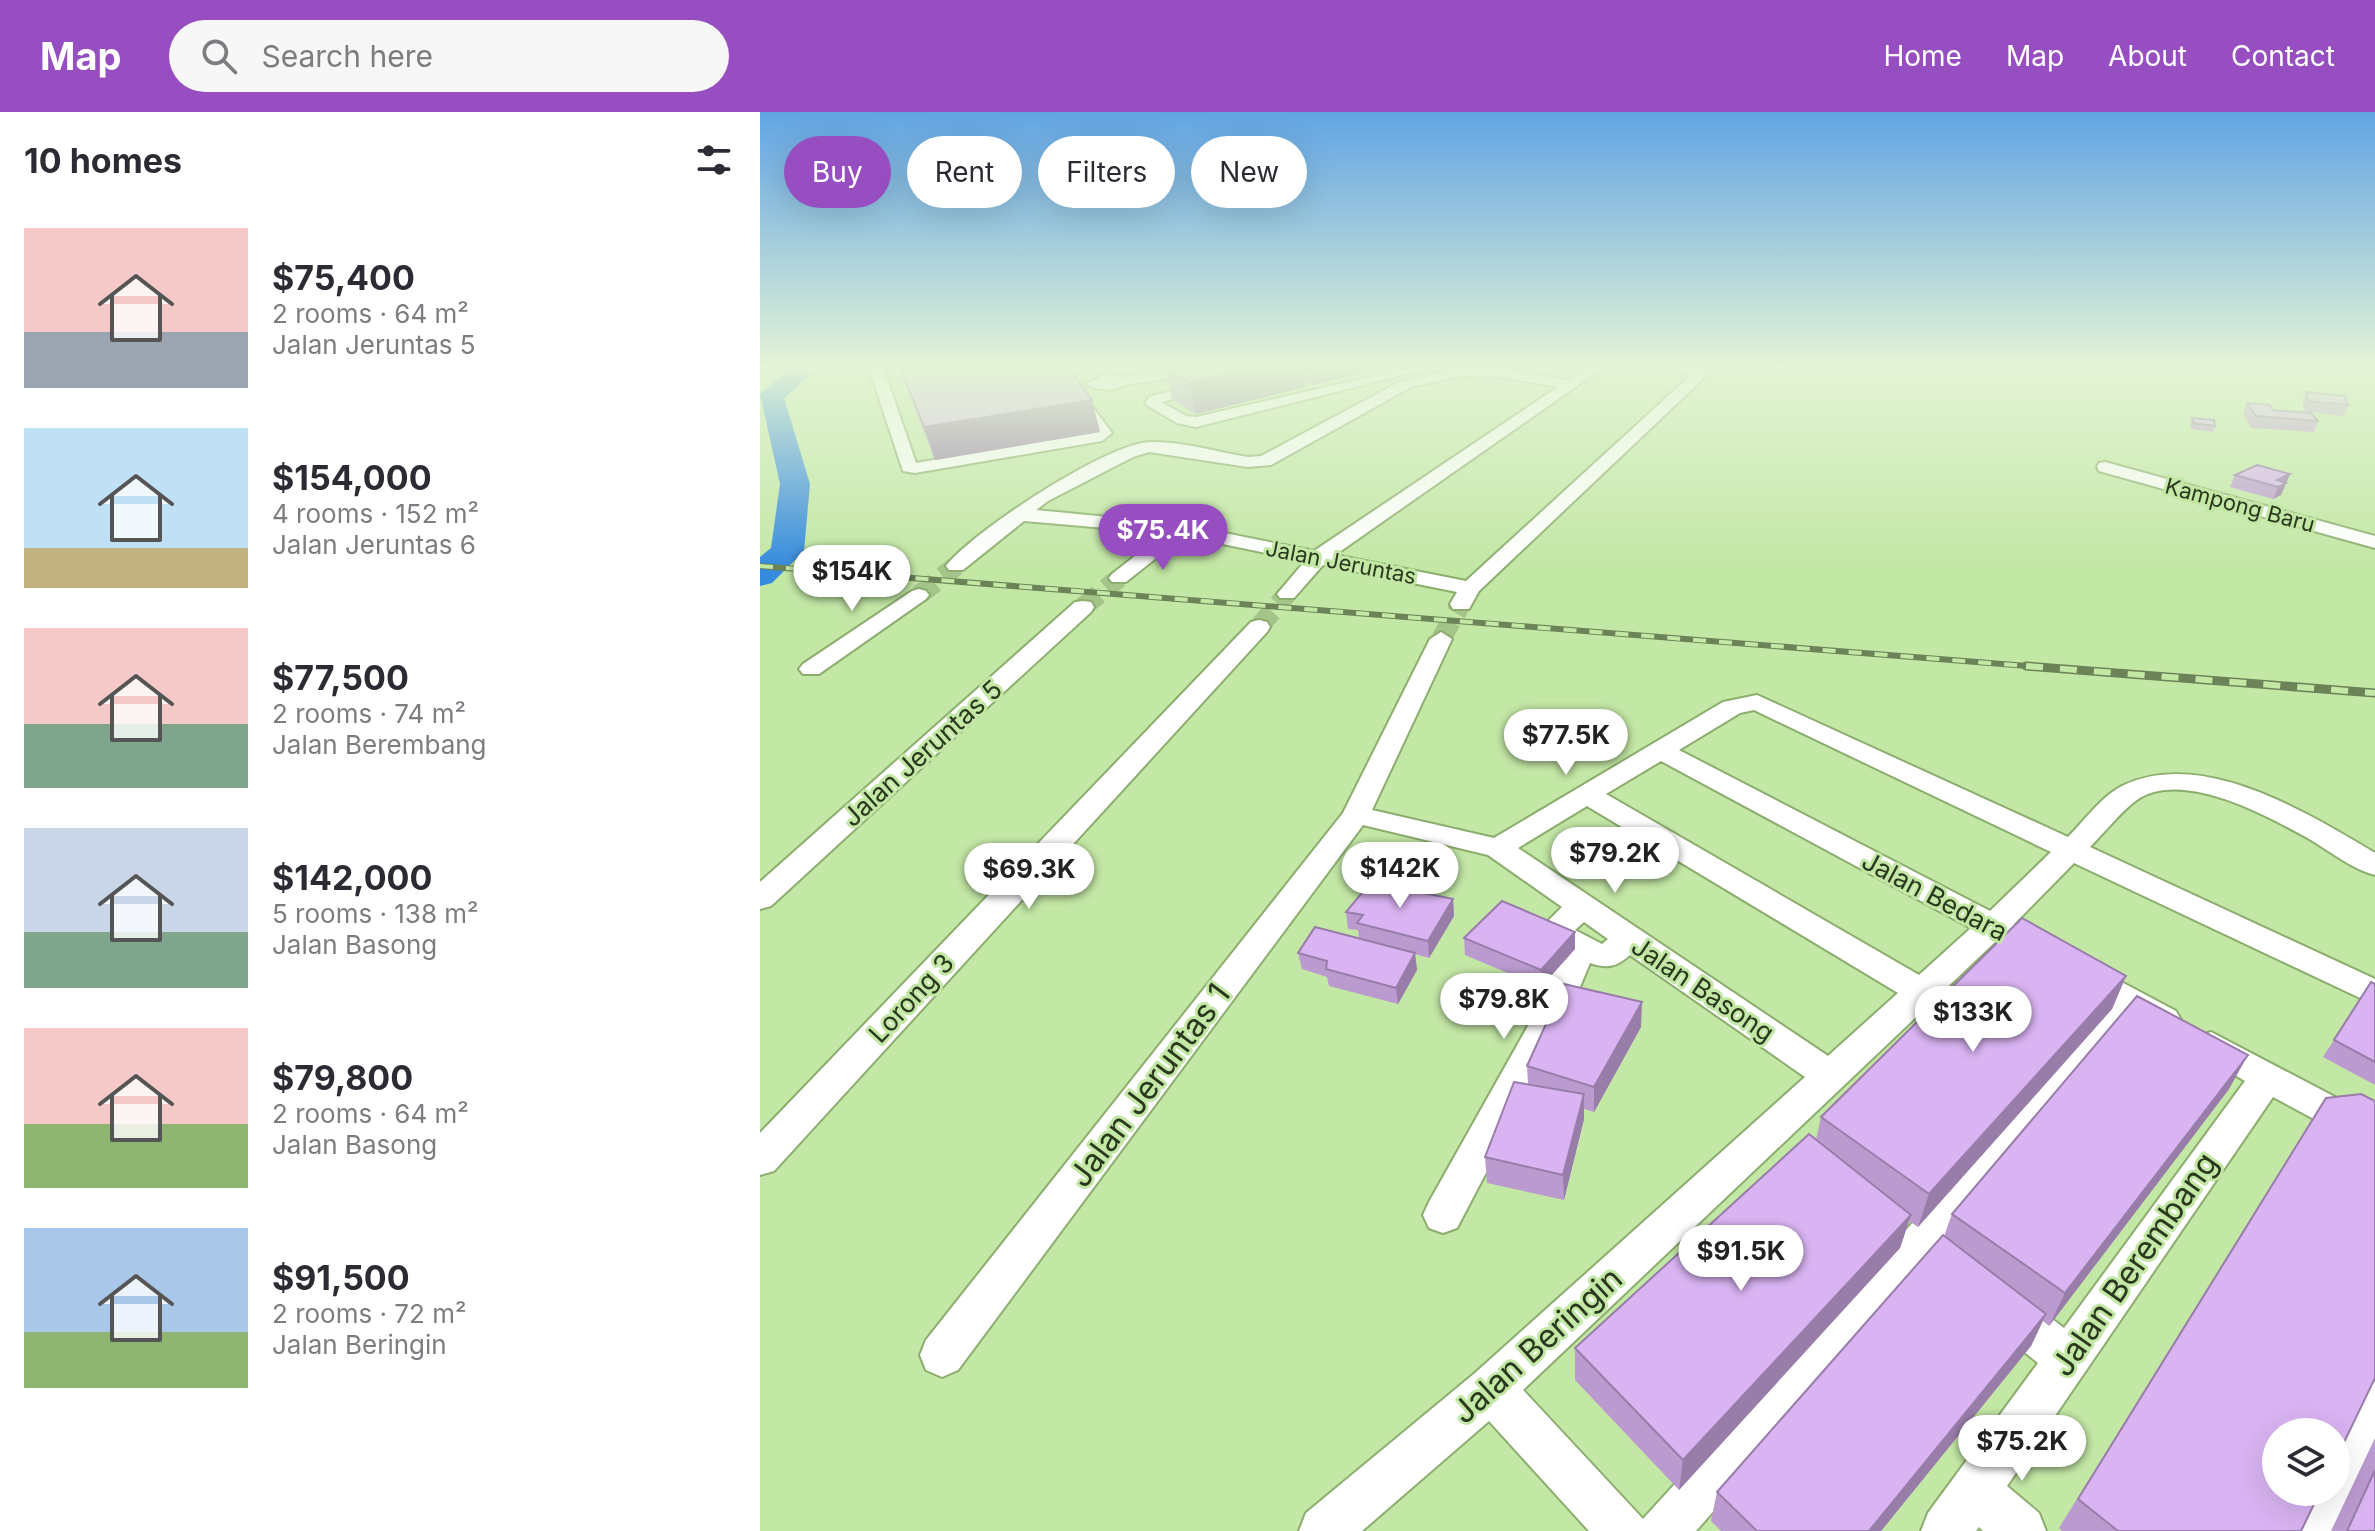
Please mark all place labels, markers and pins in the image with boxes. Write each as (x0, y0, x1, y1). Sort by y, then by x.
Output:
pin: $75.4K (1098, 504, 1228, 572)
pin: $154K (796, 545, 908, 613)
pin: $77.5K (1501, 709, 1631, 777)
pin: $79.2K (1550, 827, 1680, 895)
pin: $142K (1344, 842, 1456, 910)
pin: $69.3K (964, 843, 1094, 911)
pin: $79.8K (1439, 973, 1569, 1041)
pin: $133K (1917, 986, 2029, 1054)
pin: $91.5K (1676, 1225, 1806, 1293)
pin: $75.2K (1957, 1415, 2087, 1483)

